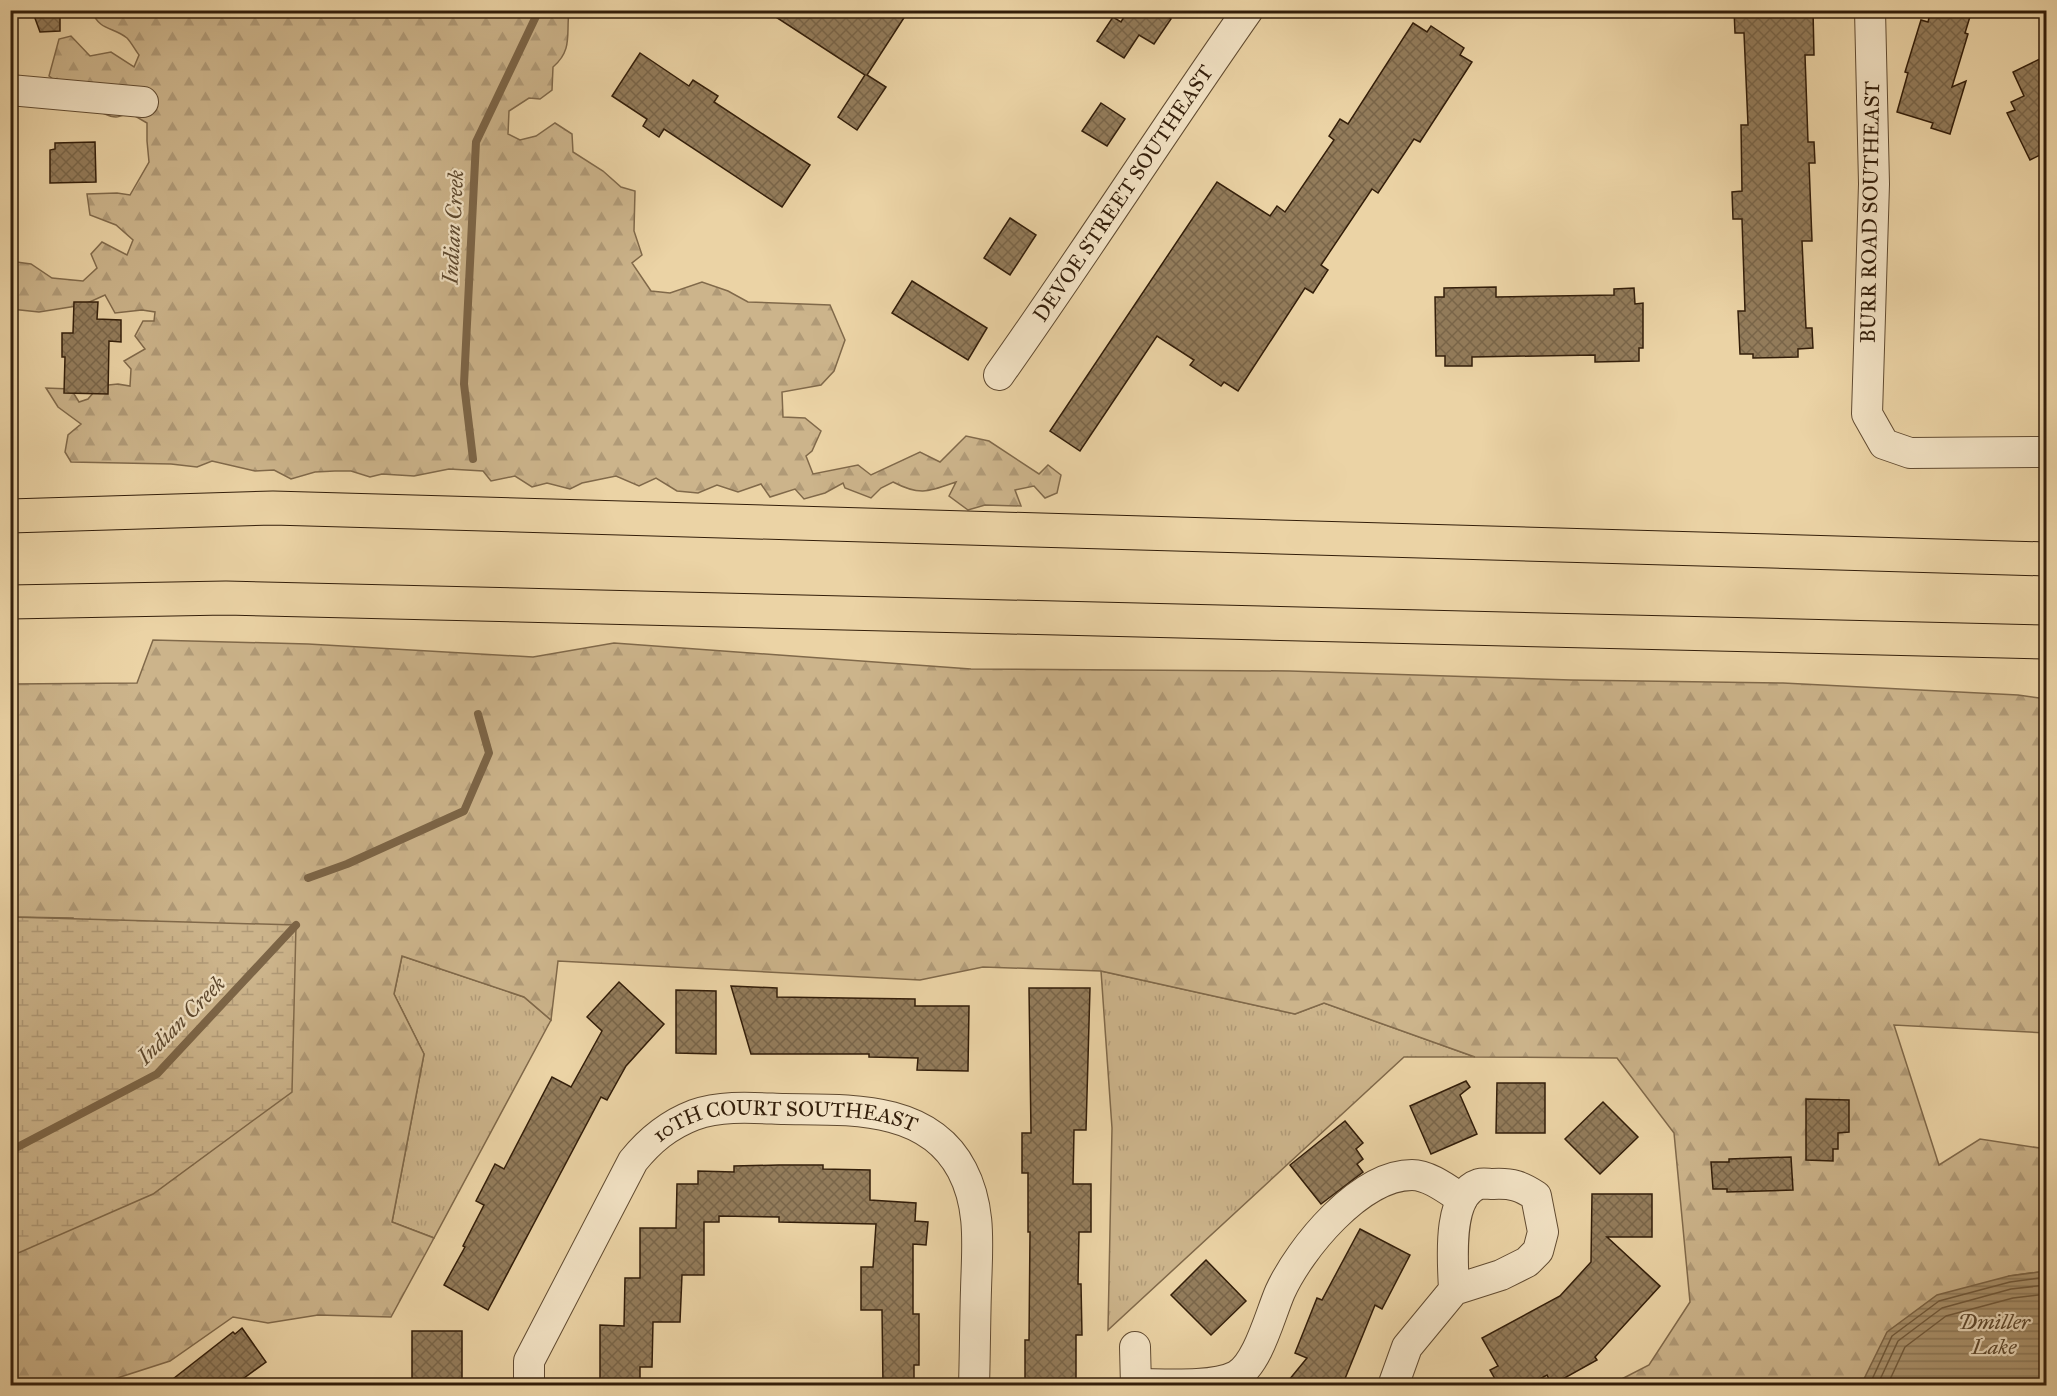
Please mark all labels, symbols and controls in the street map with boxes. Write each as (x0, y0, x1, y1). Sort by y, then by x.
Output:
street label: DEVOE STREET SOUTHEAST (1027, 60, 1219, 327)
street label: BURR ROAD SOUTHEAST (1855, 81, 1885, 343)
water label: Indian Creek (436, 169, 469, 286)
water label: Indian Creek (130, 970, 231, 1071)
street label: 10TH COURT SOUTHEAST (647, 1095, 922, 1148)
water label: Dmiller Lake (1958, 1308, 2032, 1360)

